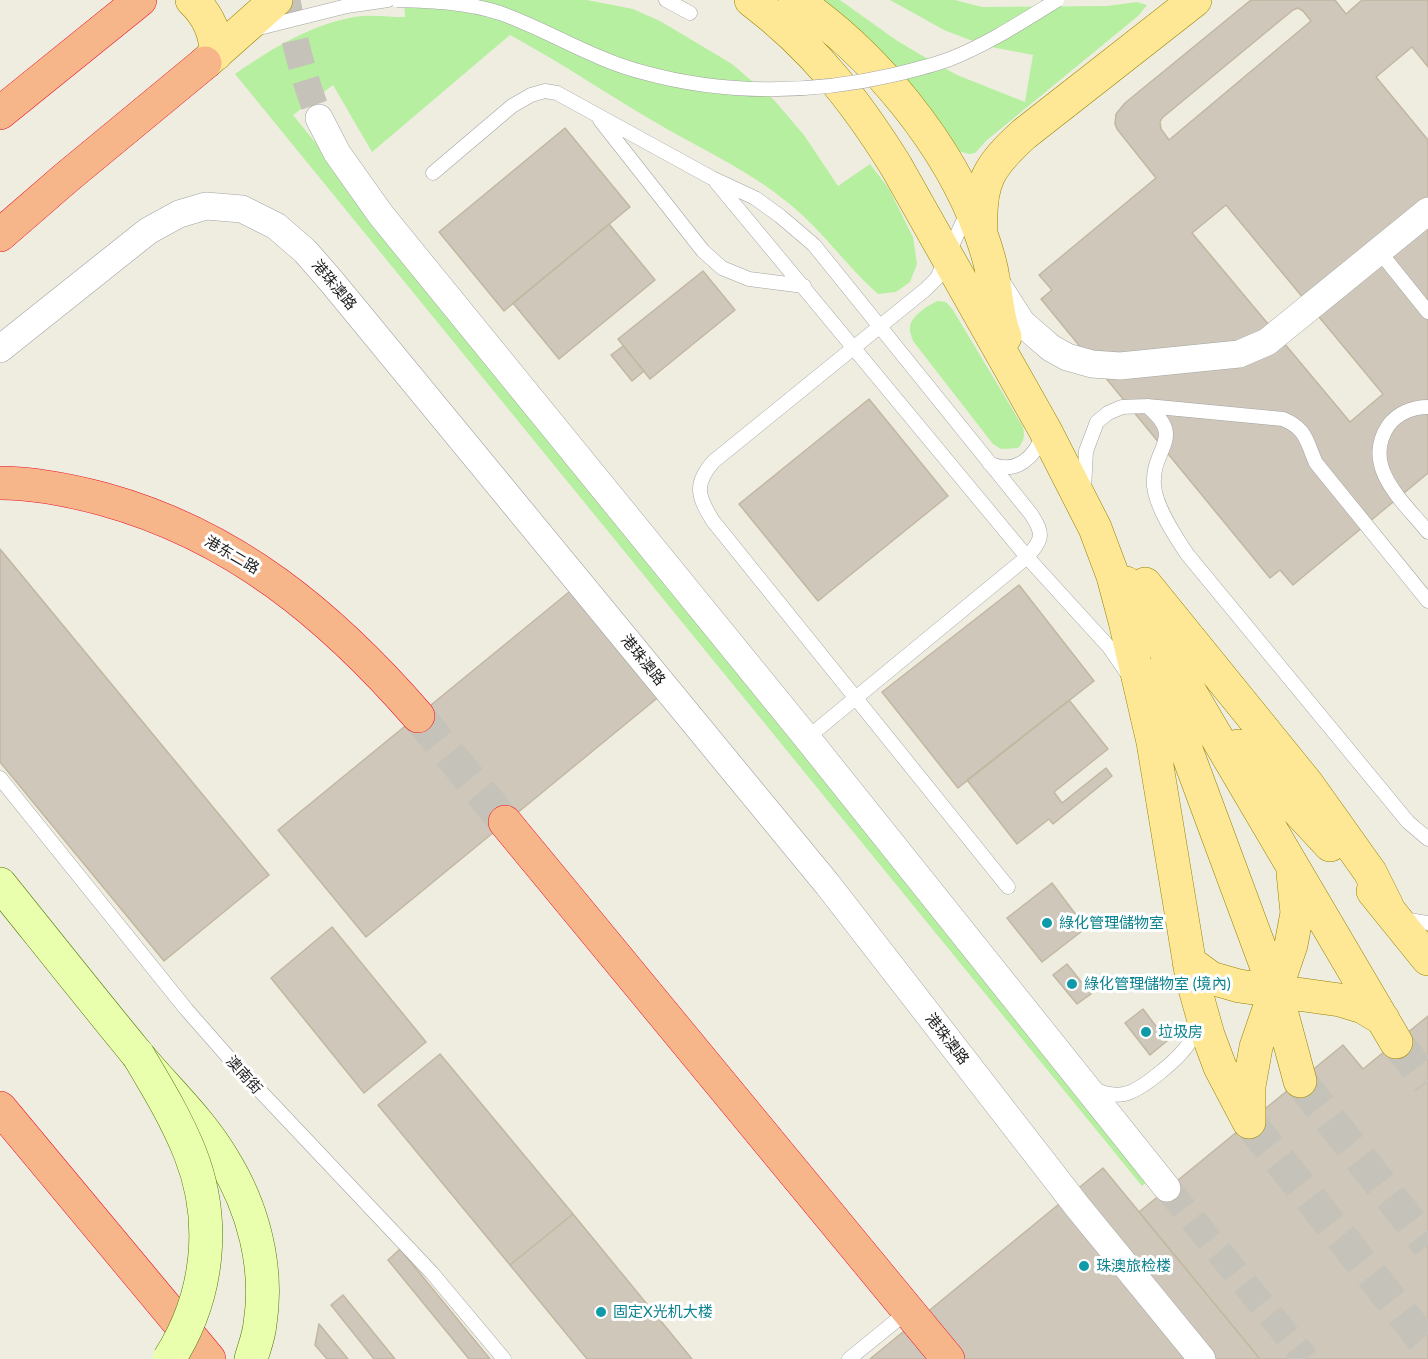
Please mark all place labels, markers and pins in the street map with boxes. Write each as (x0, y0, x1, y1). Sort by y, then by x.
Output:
place label: 綠化管理儲物室 (1059, 914, 1164, 932)
marker: 綠化管理儲物室 (1040, 916, 1054, 930)
place label: 綠化管理儲物室 (境內) (1084, 975, 1231, 993)
marker: 綠化管理儲物室 (境內) (1065, 977, 1079, 991)
place label: 垃圾房 (1158, 1023, 1203, 1041)
marker: 垃圾房 (1139, 1025, 1153, 1039)
place label: 珠澳旅检楼 (1096, 1257, 1171, 1275)
marker: 珠澳旅检楼 (1077, 1259, 1091, 1273)
place label: 固定X光机大楼 (613, 1303, 713, 1321)
marker: 固定X光机大楼 (594, 1305, 608, 1319)

